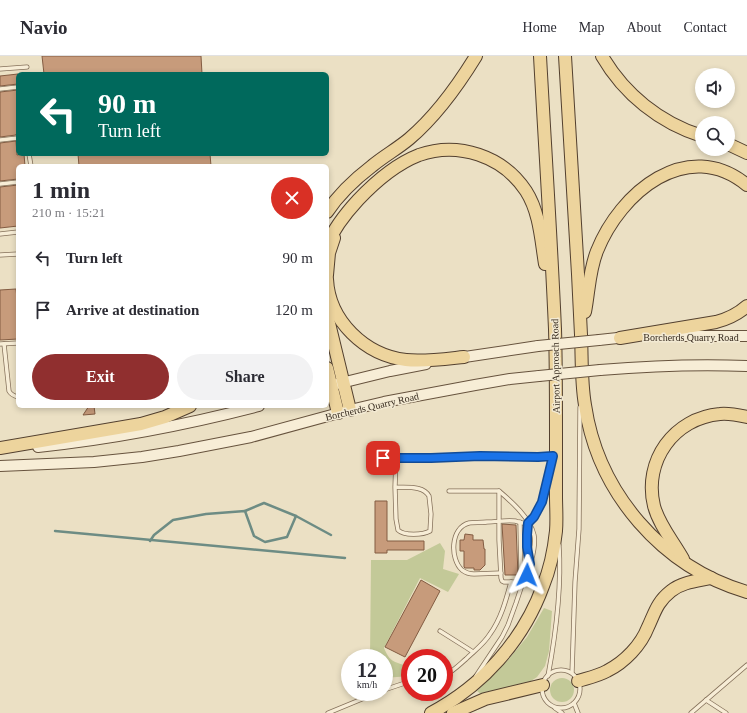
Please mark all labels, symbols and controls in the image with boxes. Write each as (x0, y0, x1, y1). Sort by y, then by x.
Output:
text: Navio (20, 17, 68, 38)
text: Home (523, 20, 557, 35)
text: Map (579, 20, 604, 35)
text: About (626, 20, 661, 35)
text: Contact (683, 20, 727, 35)
map controls (695, 68, 735, 156)
button: sound (695, 68, 735, 108)
icon: left (32, 88, 84, 140)
text: 90 m (98, 88, 156, 119)
button: search (695, 116, 735, 156)
text: Turn left (98, 121, 161, 141)
text: 1 min (32, 177, 90, 203)
button: close (271, 177, 313, 219)
text: 210 m · 15:21 (32, 205, 105, 220)
icon: left (32, 247, 54, 269)
text: Turn left (66, 250, 123, 266)
text: 90 m (283, 250, 313, 266)
icon: arrive (32, 299, 54, 321)
text: Arrive at destination (66, 302, 199, 318)
text: 120 m (275, 302, 313, 318)
street label: Airport Approach Road (549, 319, 562, 413)
street label: Borcherds Quarry Road (643, 332, 739, 343)
button: Exit (32, 354, 169, 400)
button: Share (177, 354, 313, 400)
street label: Borcherds Quarry Road (324, 390, 420, 423)
pin (366, 441, 400, 475)
icon: arrive (372, 447, 394, 469)
position arrow (506, 554, 548, 596)
speed limit sign: 20 (401, 649, 453, 701)
text: 12 (357, 659, 377, 681)
text: km/h (357, 679, 377, 690)

